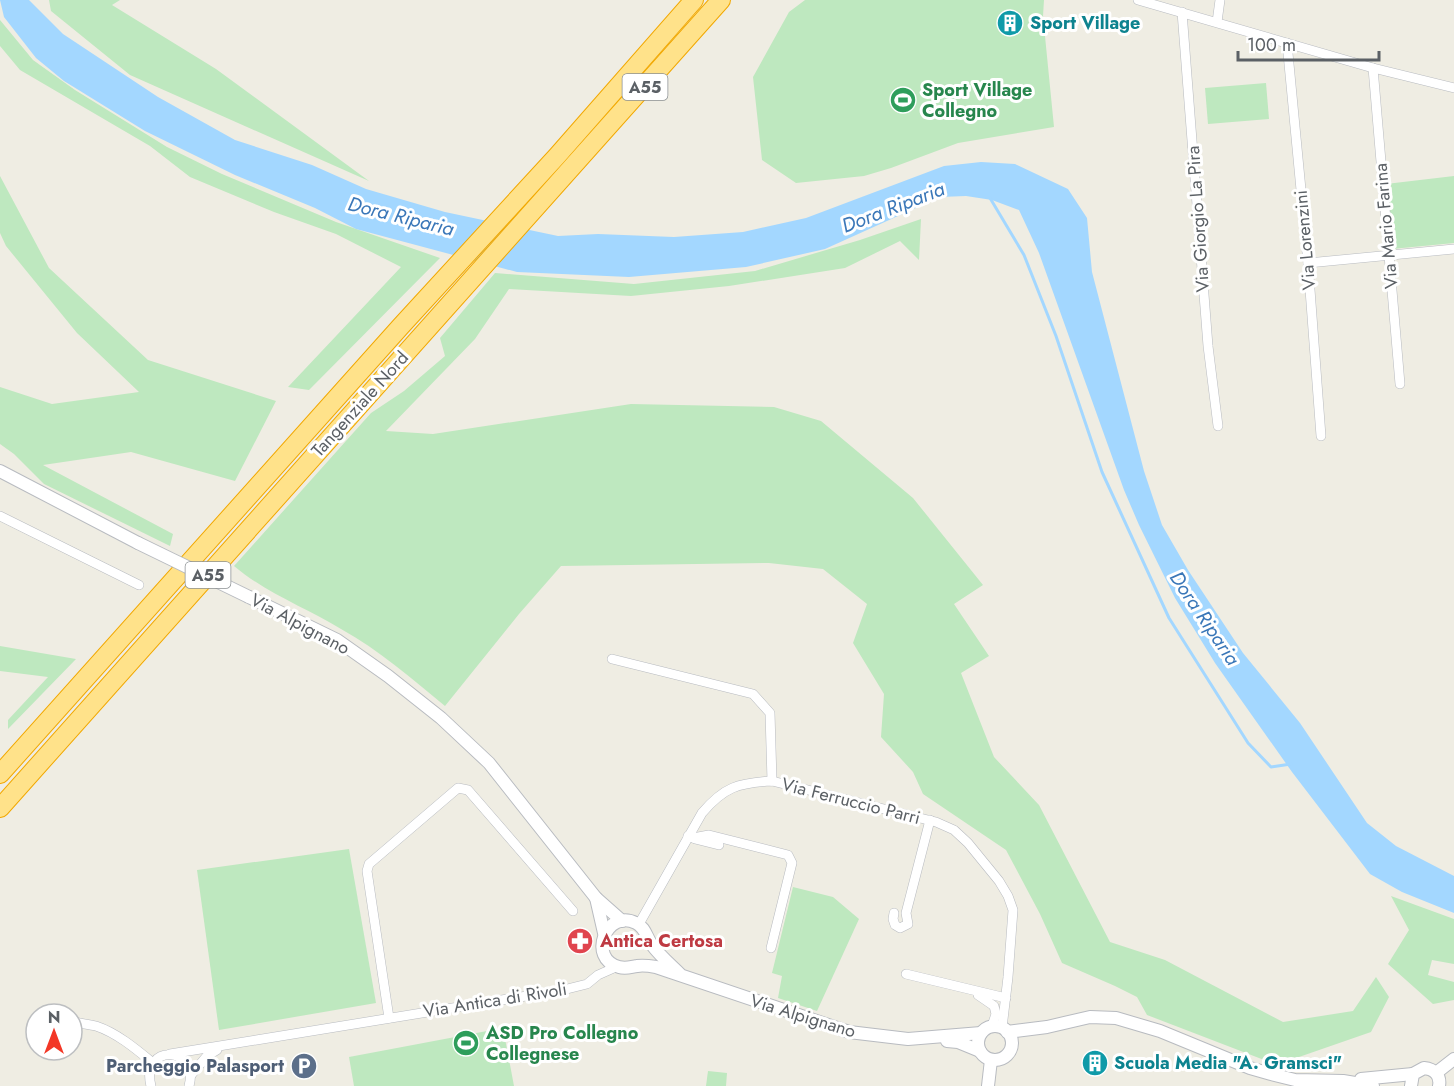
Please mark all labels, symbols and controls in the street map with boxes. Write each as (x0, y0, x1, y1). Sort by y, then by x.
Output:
building icon: Sport Village (995, 8, 1025, 38)
place label: Sport Village (1030, 10, 1140, 36)
scale bar (1238, 24, 1379, 62)
text: 100 m (1247, 32, 1296, 58)
road number: A55 (622, 74, 668, 100)
place label: Sport Village Collegno (922, 77, 1032, 124)
sports icon: Sport Village Collegno (888, 85, 918, 115)
street label: Via Giorgio La Pira (1180, 145, 1216, 293)
street label: Via Mario Farina (1368, 162, 1404, 290)
water label: Dora Riparia (837, 175, 949, 240)
water label: Dora Riparia (345, 189, 457, 244)
street label: Via Lorenzini (1288, 189, 1322, 291)
street label: Tangenziale Nord (305, 345, 415, 463)
road number: A55 (186, 562, 230, 588)
water label: Dora Riparia (1162, 565, 1247, 671)
street label: Via Alpignano (246, 587, 354, 661)
street label: Via Ferruccio Parri (779, 771, 923, 831)
pharmacy icon: Antica Certosa (565, 926, 595, 956)
place label: Antica Certosa (599, 928, 723, 954)
street label: Via Antica di Rivoli (421, 976, 569, 1024)
street label: Via Alpignano (747, 988, 859, 1044)
north arrow (24, 1002, 84, 1062)
text: N (48, 1006, 60, 1029)
place label: ASD Pro Collegno Collegnese (485, 1020, 639, 1067)
sports icon: ASD Pro Collegno Collegnese (451, 1028, 481, 1058)
building icon: Scuola Media "A. Gramsci" (1080, 1048, 1110, 1078)
place label: Scuola Media "A. Gramsci" (1114, 1050, 1342, 1076)
parking icon: Parcheggio Palasport (289, 1051, 319, 1081)
place label: Parcheggio Palasport (106, 1053, 284, 1079)

